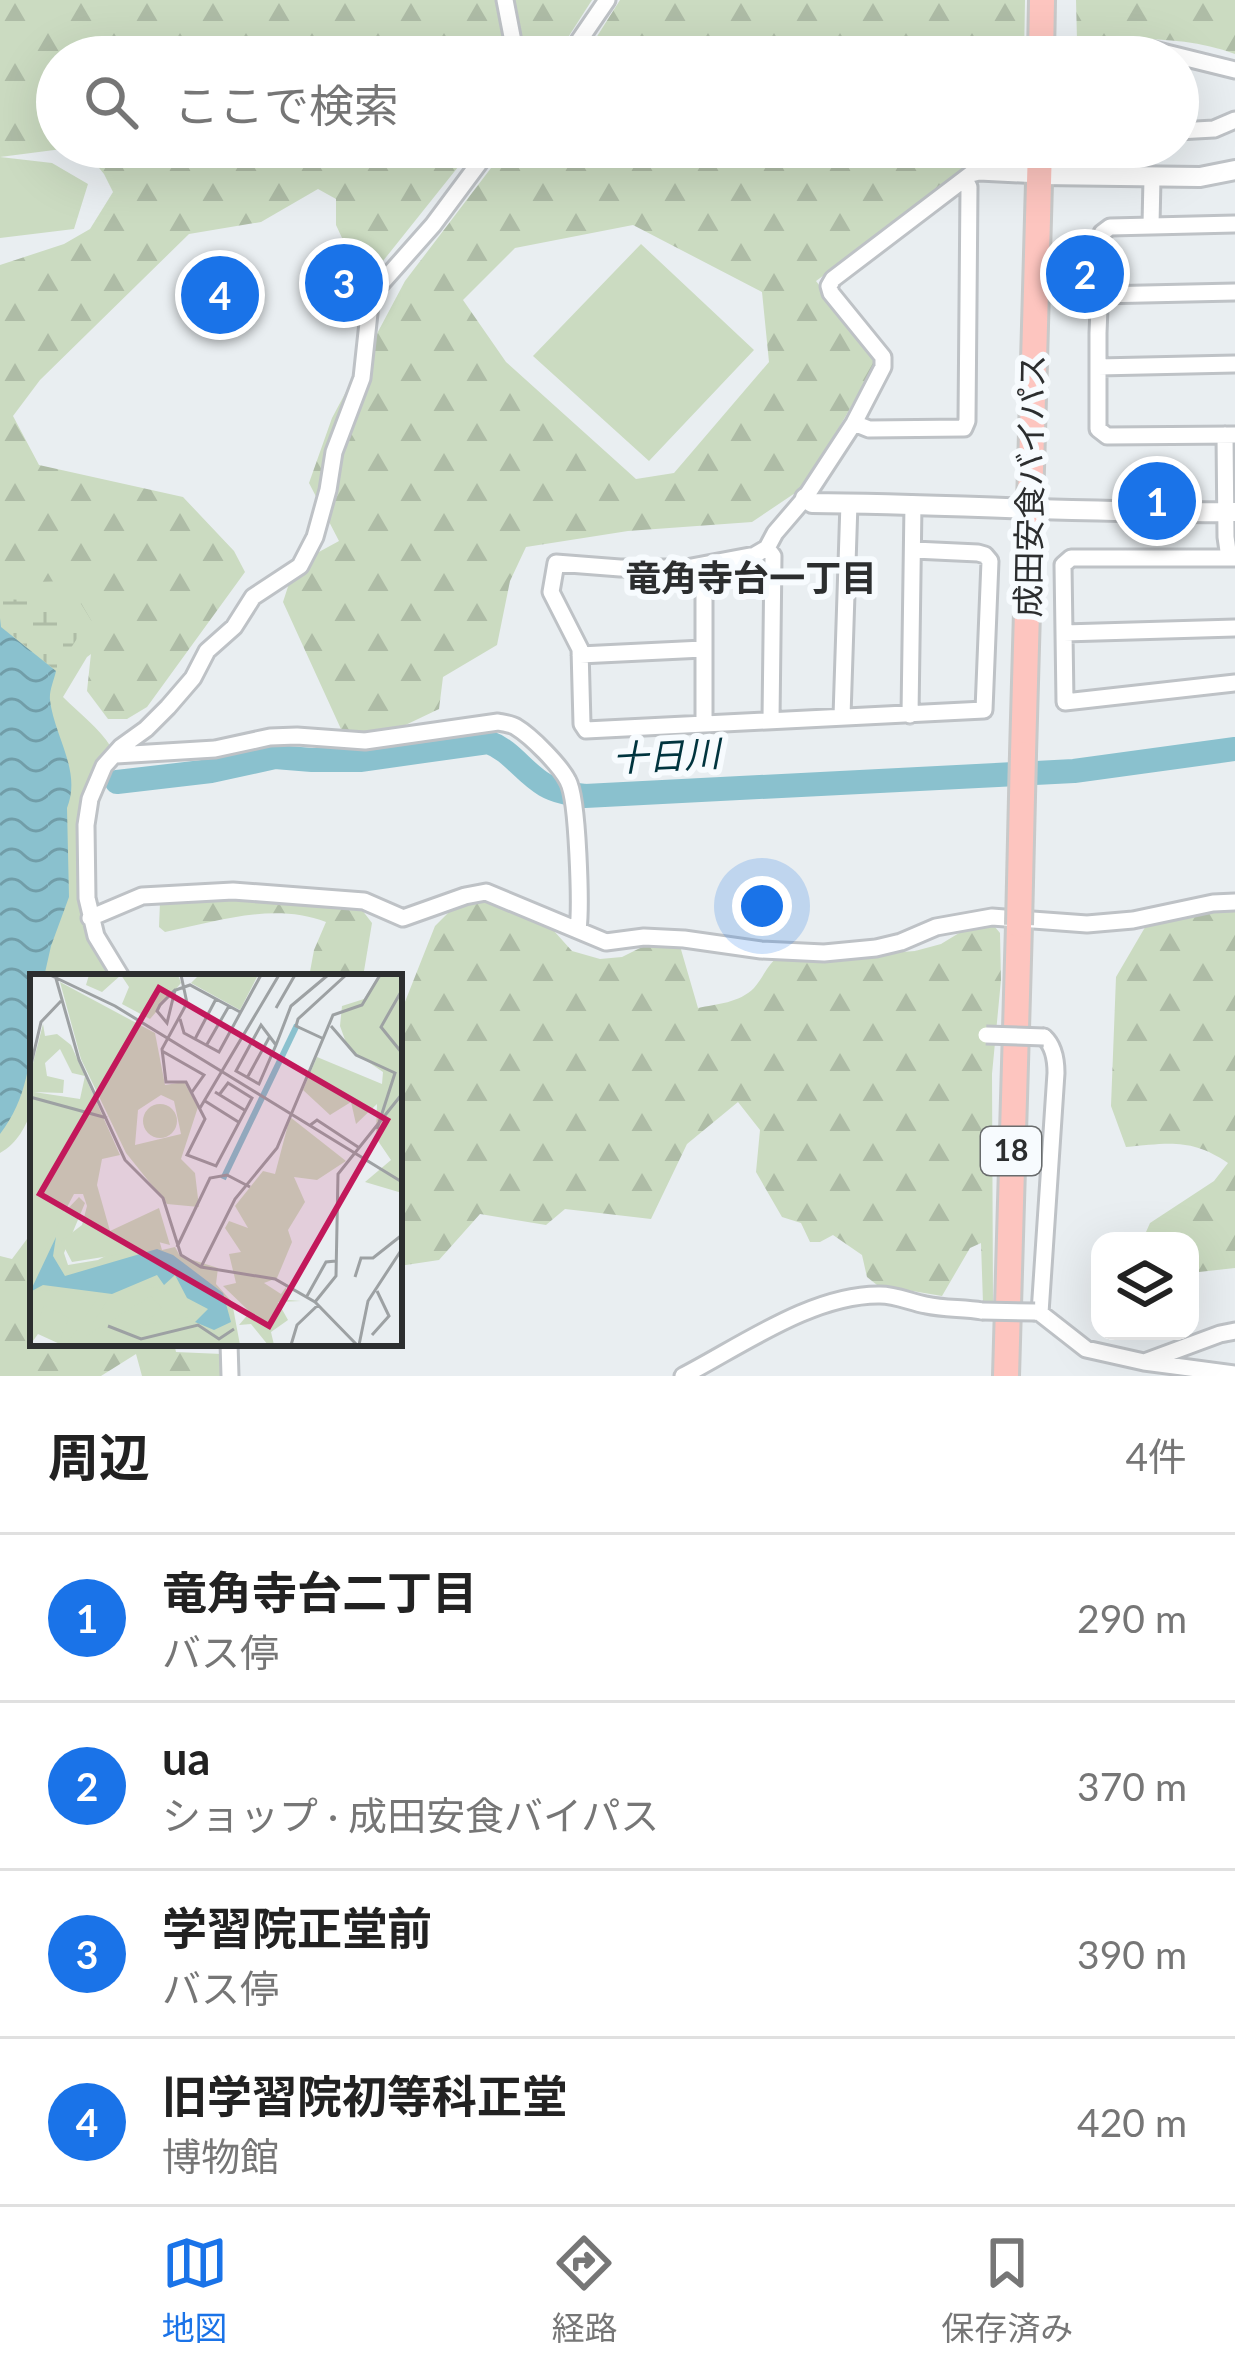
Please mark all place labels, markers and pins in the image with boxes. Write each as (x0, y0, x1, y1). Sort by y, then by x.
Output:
pin: 2 (1046, 229, 1124, 319)
pin: 3 (305, 238, 383, 328)
pin: 4 (181, 250, 259, 340)
pin: 1 (1118, 456, 1196, 546)

